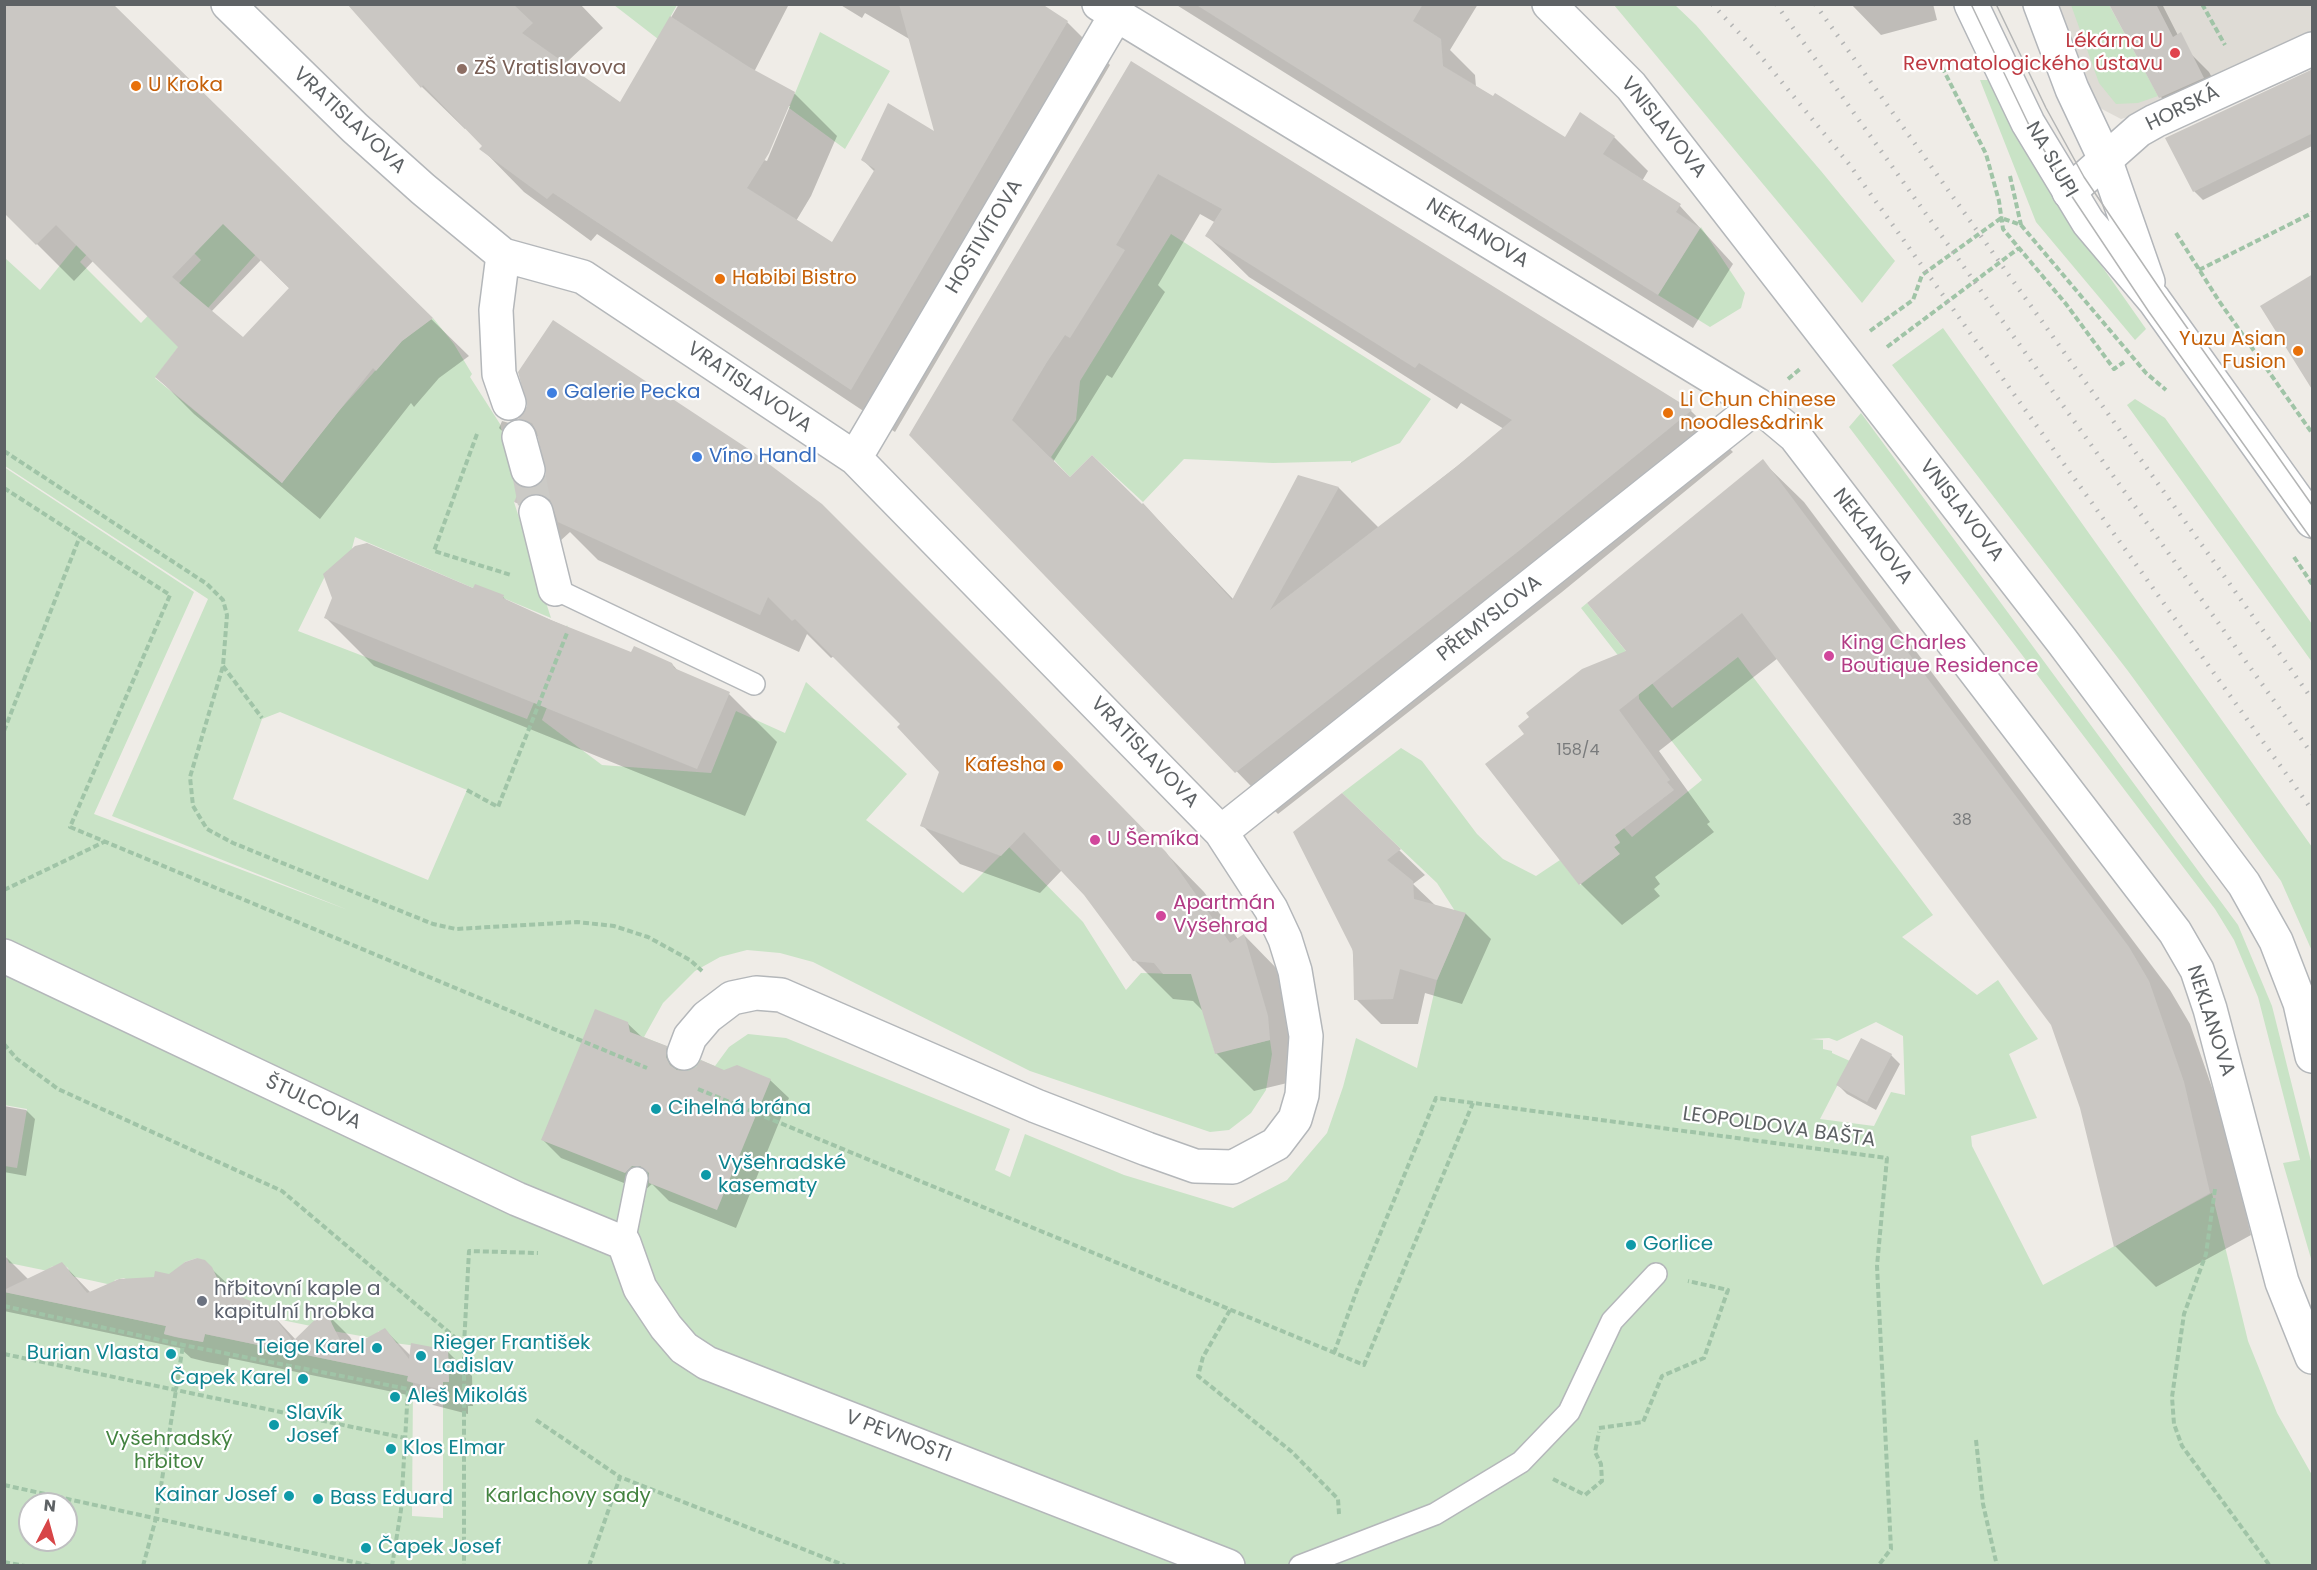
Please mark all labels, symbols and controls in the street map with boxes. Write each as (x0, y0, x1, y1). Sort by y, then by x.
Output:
place label: Lékárna U Revmatologického ústavu (1903, 30, 2163, 77)
marker: Lékárna U Revmatologického ústavu (2168, 46, 2182, 60)
place label: ZŠ Vratislavova (474, 57, 626, 81)
marker: ZŠ Vratislavova (455, 62, 469, 76)
street label: VRATISLAVOVA (288, 63, 410, 179)
street label: VNISLAVOVA (1615, 73, 1711, 183)
place label: U Kroka (148, 74, 223, 98)
marker: U Kroka (129, 79, 143, 93)
street label: HORSKÁ (2142, 81, 2224, 137)
street label: NA SLUPI (2020, 118, 2082, 202)
street label: HOSTIVÍTOVA (941, 176, 1029, 298)
street label: NEKLANOVA (1421, 194, 1533, 274)
place label: Habibi Bistro (732, 267, 857, 291)
marker: Habibi Bistro (713, 272, 727, 286)
place label: Yuzu Asian Fusion (2179, 328, 2286, 375)
street label: VRATISLAVOVA (682, 338, 816, 438)
marker: Yuzu Asian Fusion (2291, 344, 2305, 358)
place label: Galerie Pecka (564, 381, 700, 405)
marker: Galerie Pecka (545, 386, 559, 400)
place label: Li Chun chinese noodles&drink (1680, 389, 1836, 436)
marker: Li Chun chinese noodles&drink (1661, 406, 1675, 420)
place label: Víno Handl (709, 445, 817, 469)
marker: Víno Handl (690, 450, 704, 464)
street label: VNISLAVOVA (1914, 455, 2008, 567)
street label: NEKLANOVA (1827, 484, 1917, 590)
street label: PŘEMYSLOVA (1433, 571, 1547, 667)
place label: King Charles Boutique Residence (1841, 632, 2038, 679)
marker: King Charles Boutique Residence (1822, 649, 1836, 663)
street label: VRATISLAVOVA (1085, 693, 1203, 813)
house number: 158/4 (1557, 741, 1599, 761)
place label: Kafesha (965, 754, 1046, 778)
marker: Kafesha (1051, 759, 1065, 773)
house number: 38 (1952, 811, 1972, 831)
place label: U Šemíka (1107, 828, 1199, 852)
marker: U Šemíka (1088, 833, 1102, 847)
place label: Apartmán Vyšehrad (1173, 892, 1275, 939)
marker: Apartmán Vyšehrad (1154, 909, 1168, 923)
street label: NEKLANOVA (2181, 963, 2239, 1079)
street label: ŠTULCOVA (261, 1070, 365, 1136)
place label: Cihelná brána (668, 1097, 811, 1121)
marker: Cihelná brána (649, 1102, 663, 1116)
street label: LEOPOLDOVA BAŠTA (1681, 1103, 1877, 1153)
place label: Vyšehradské kasematy (718, 1152, 846, 1199)
marker: Vyšehradské kasematy (699, 1168, 713, 1182)
place label: Gorlice (1643, 1233, 1713, 1257)
marker: Gorlice (1624, 1238, 1638, 1252)
place label: hřbitovní kaple a kapitulní hrobka (214, 1278, 381, 1325)
marker: hřbitovní kaple a kapitulní hrobka (195, 1294, 209, 1308)
place label: Rieger František Ladislav (433, 1332, 590, 1379)
place label: Teige Karel (255, 1336, 365, 1360)
marker: Teige Karel (370, 1341, 384, 1355)
place label: Burian Vlasta (27, 1342, 159, 1366)
marker: Burian Vlasta (164, 1347, 178, 1361)
marker: Rieger František Ladislav (414, 1349, 428, 1363)
place label: Čapek Karel (170, 1367, 291, 1391)
marker: Čapek Karel (296, 1372, 310, 1386)
place label: Aleš Mikoláš (407, 1385, 528, 1409)
marker: Aleš Mikoláš (388, 1390, 402, 1404)
place label: Slavík Josef (286, 1402, 343, 1449)
street label: V PEVNOSTI (842, 1406, 954, 1468)
marker: Slavík Josef (267, 1418, 281, 1432)
park label: Vyšehradský hřbitov (106, 1428, 232, 1475)
place label: Klos Elmar (403, 1437, 505, 1461)
marker: Klos Elmar (384, 1442, 398, 1456)
place label: Kainar Josef (155, 1484, 277, 1508)
park label: Karlachovy sady (485, 1485, 651, 1509)
place label: Bass Eduard (330, 1487, 453, 1511)
marker: Kainar Josef (282, 1489, 296, 1503)
north arrow (18, 1492, 78, 1552)
marker: Bass Eduard (311, 1492, 325, 1506)
text: N (43, 1494, 57, 1518)
place label: Čapek Josef (378, 1536, 501, 1560)
marker: Čapek Josef (359, 1541, 373, 1555)

